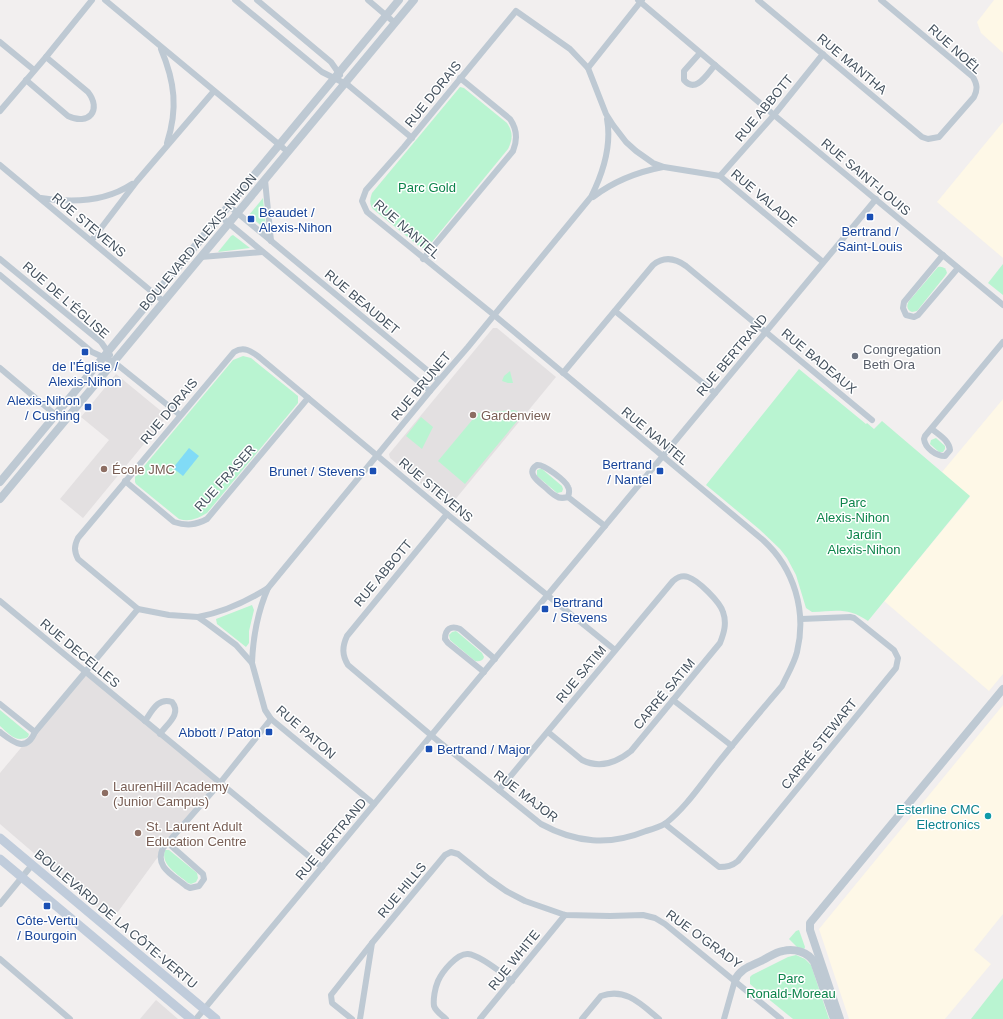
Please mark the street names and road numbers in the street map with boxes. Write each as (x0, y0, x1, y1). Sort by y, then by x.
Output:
street label: RUE NOËL (925, 21, 985, 77)
street label: RUE MANTHA (814, 31, 890, 98)
street label: RUE DORAIS (402, 58, 464, 130)
street label: RUE ABBOTT (732, 72, 796, 144)
street label: RUE SAINT-LOUIS (818, 135, 914, 219)
street label: RUE VALADE (728, 166, 800, 230)
street label: BOULEVARD ALEXIS-NIHON (136, 171, 260, 313)
street label: RUE STEVENS (49, 190, 129, 260)
street label: RUE NANTEL (371, 196, 443, 262)
street label: RUE DE L'ÉGLISE (20, 258, 112, 342)
street label: RUE BEAUDET (322, 267, 402, 337)
street label: RUE BERTRAND (693, 311, 771, 399)
street label: RUE BADEAUX (778, 325, 860, 397)
street label: RUE BRUNET (388, 349, 454, 423)
street label: RUE DORAIS (137, 375, 201, 447)
street label: RUE NANTEL (619, 404, 691, 468)
street label: RUE FRASER (191, 442, 259, 514)
street label: RUE STEVENS (396, 455, 476, 525)
street label: RUE ABBOTT (351, 537, 415, 609)
street label: RUE DECELLES (37, 615, 123, 691)
street label: RUE SATIM (553, 642, 609, 706)
street label: CARRÉ SATIM (630, 656, 698, 732)
street label: CARRÉ STEWART (778, 696, 860, 792)
street label: RUE PATON (273, 702, 339, 762)
street label: RUE MAJOR (491, 767, 561, 825)
street label: RUE BERTRAND (292, 795, 370, 883)
street label: BOULEVARD DE LA CÔTE-VERTU (32, 847, 200, 991)
street label: RUE HILLS (375, 859, 430, 921)
street label: RUE O'GRADY (663, 907, 745, 972)
street label: RUE WHITE (485, 927, 543, 993)

